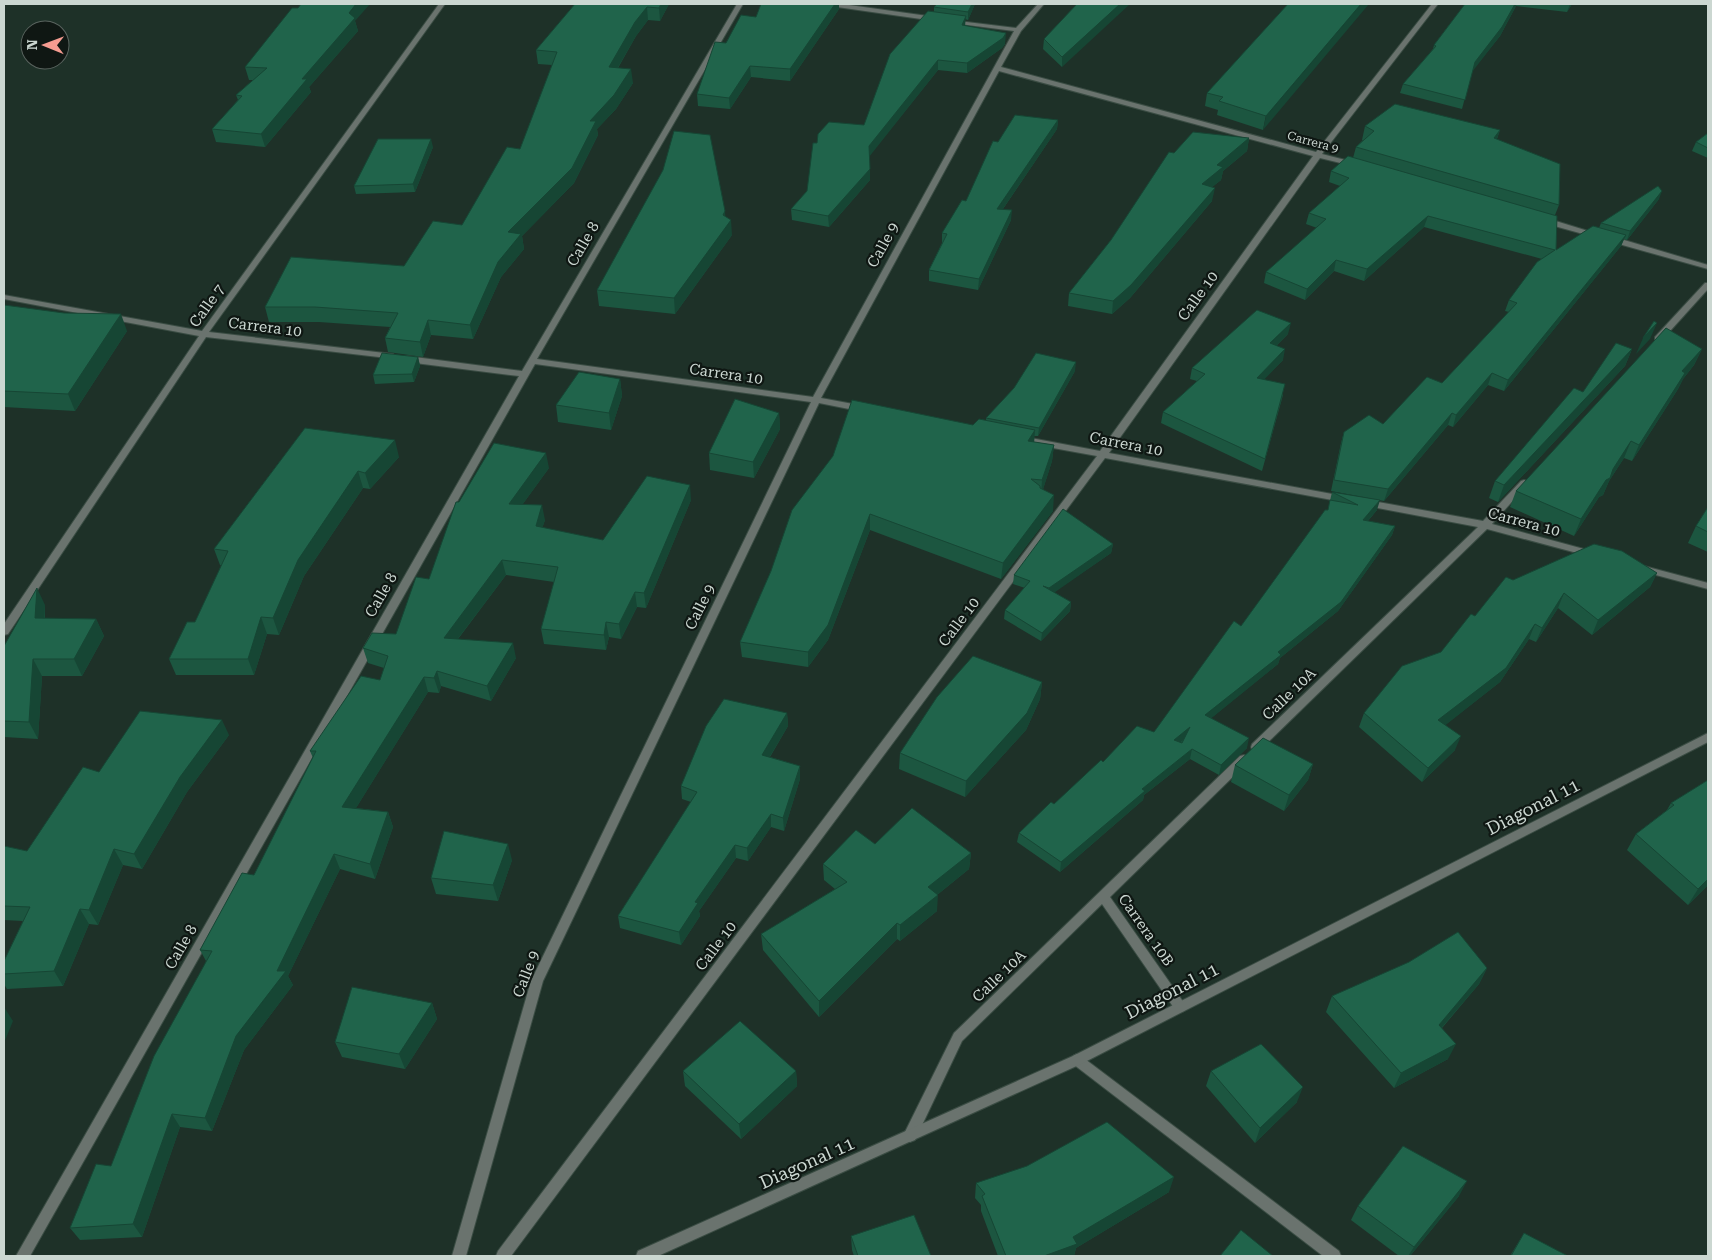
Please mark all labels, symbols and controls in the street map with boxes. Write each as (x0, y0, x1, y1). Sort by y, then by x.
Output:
north arrow (20, 20, 70, 70)
text: N (24, 39, 40, 50)
street label: Carrera 9 (1286, 128, 1340, 156)
street label: Calle 8 (563, 218, 603, 270)
street label: Calle 9 (863, 219, 903, 271)
street label: Calle 10 (1174, 268, 1222, 324)
street label: Calle 7 (185, 281, 229, 331)
street label: Carrera 10 (227, 314, 303, 340)
street label: Carrera 10 (688, 360, 764, 388)
street label: Carrera 10 (1088, 428, 1164, 460)
street label: Carrera 10 (1486, 504, 1562, 540)
street label: Calle 8 (361, 569, 401, 621)
street label: Calle 9 (681, 581, 719, 633)
street label: Calle 10 (935, 594, 983, 650)
street label: Calle 10A (1258, 664, 1320, 724)
street label: Diagonal 11 (1483, 774, 1583, 839)
street label: Carrera 10B (1115, 890, 1177, 970)
street label: Calle 10 (692, 918, 740, 974)
street label: Calle 8 (161, 921, 201, 973)
street label: Calle 10A (968, 946, 1030, 1006)
street label: Calle 9 (509, 948, 543, 1000)
street label: Diagonal 11 (1122, 958, 1222, 1023)
street label: Diagonal 11 (756, 1132, 858, 1193)

